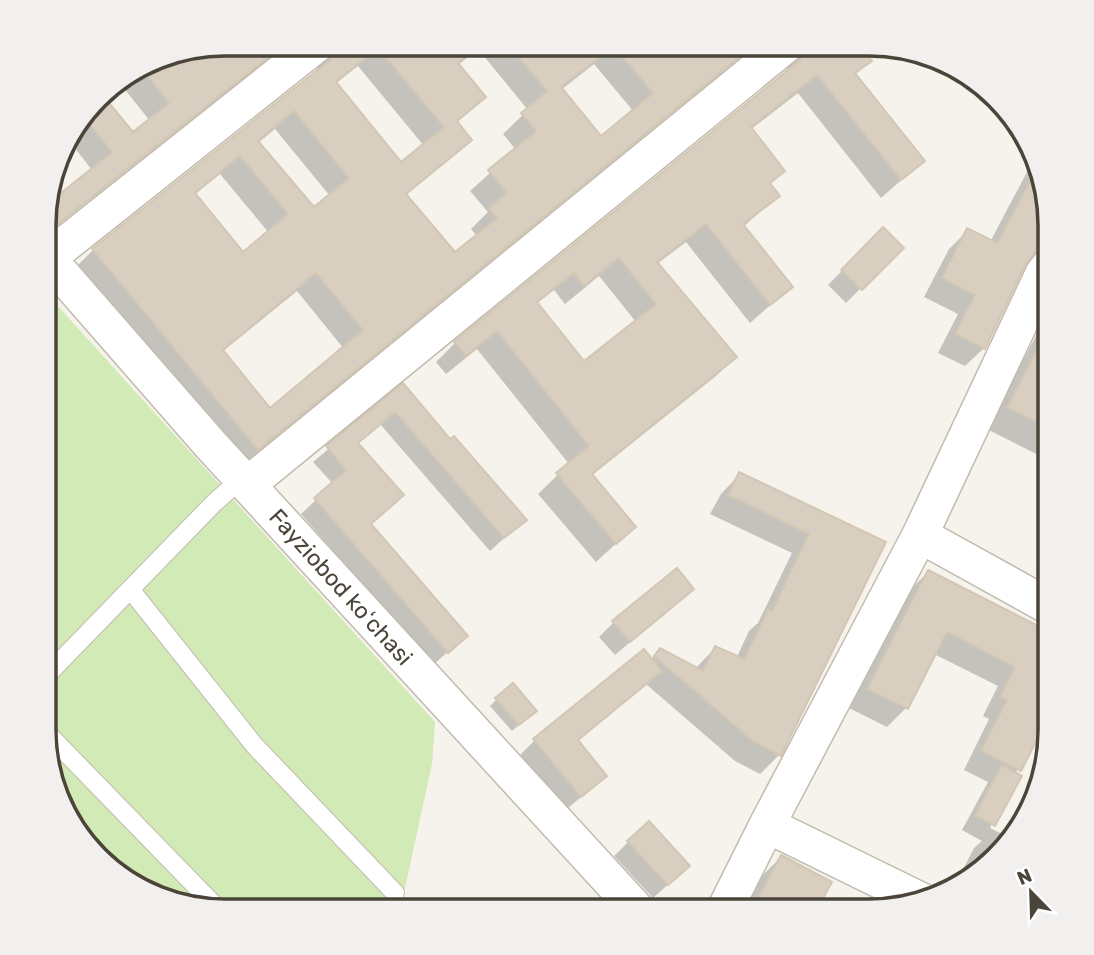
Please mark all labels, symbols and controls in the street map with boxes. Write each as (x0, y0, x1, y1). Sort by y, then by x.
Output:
street label: Fayziobod koʻchasi (263, 503, 419, 671)
north arrow (996, 857, 1066, 927)
text: N (1014, 864, 1035, 890)

